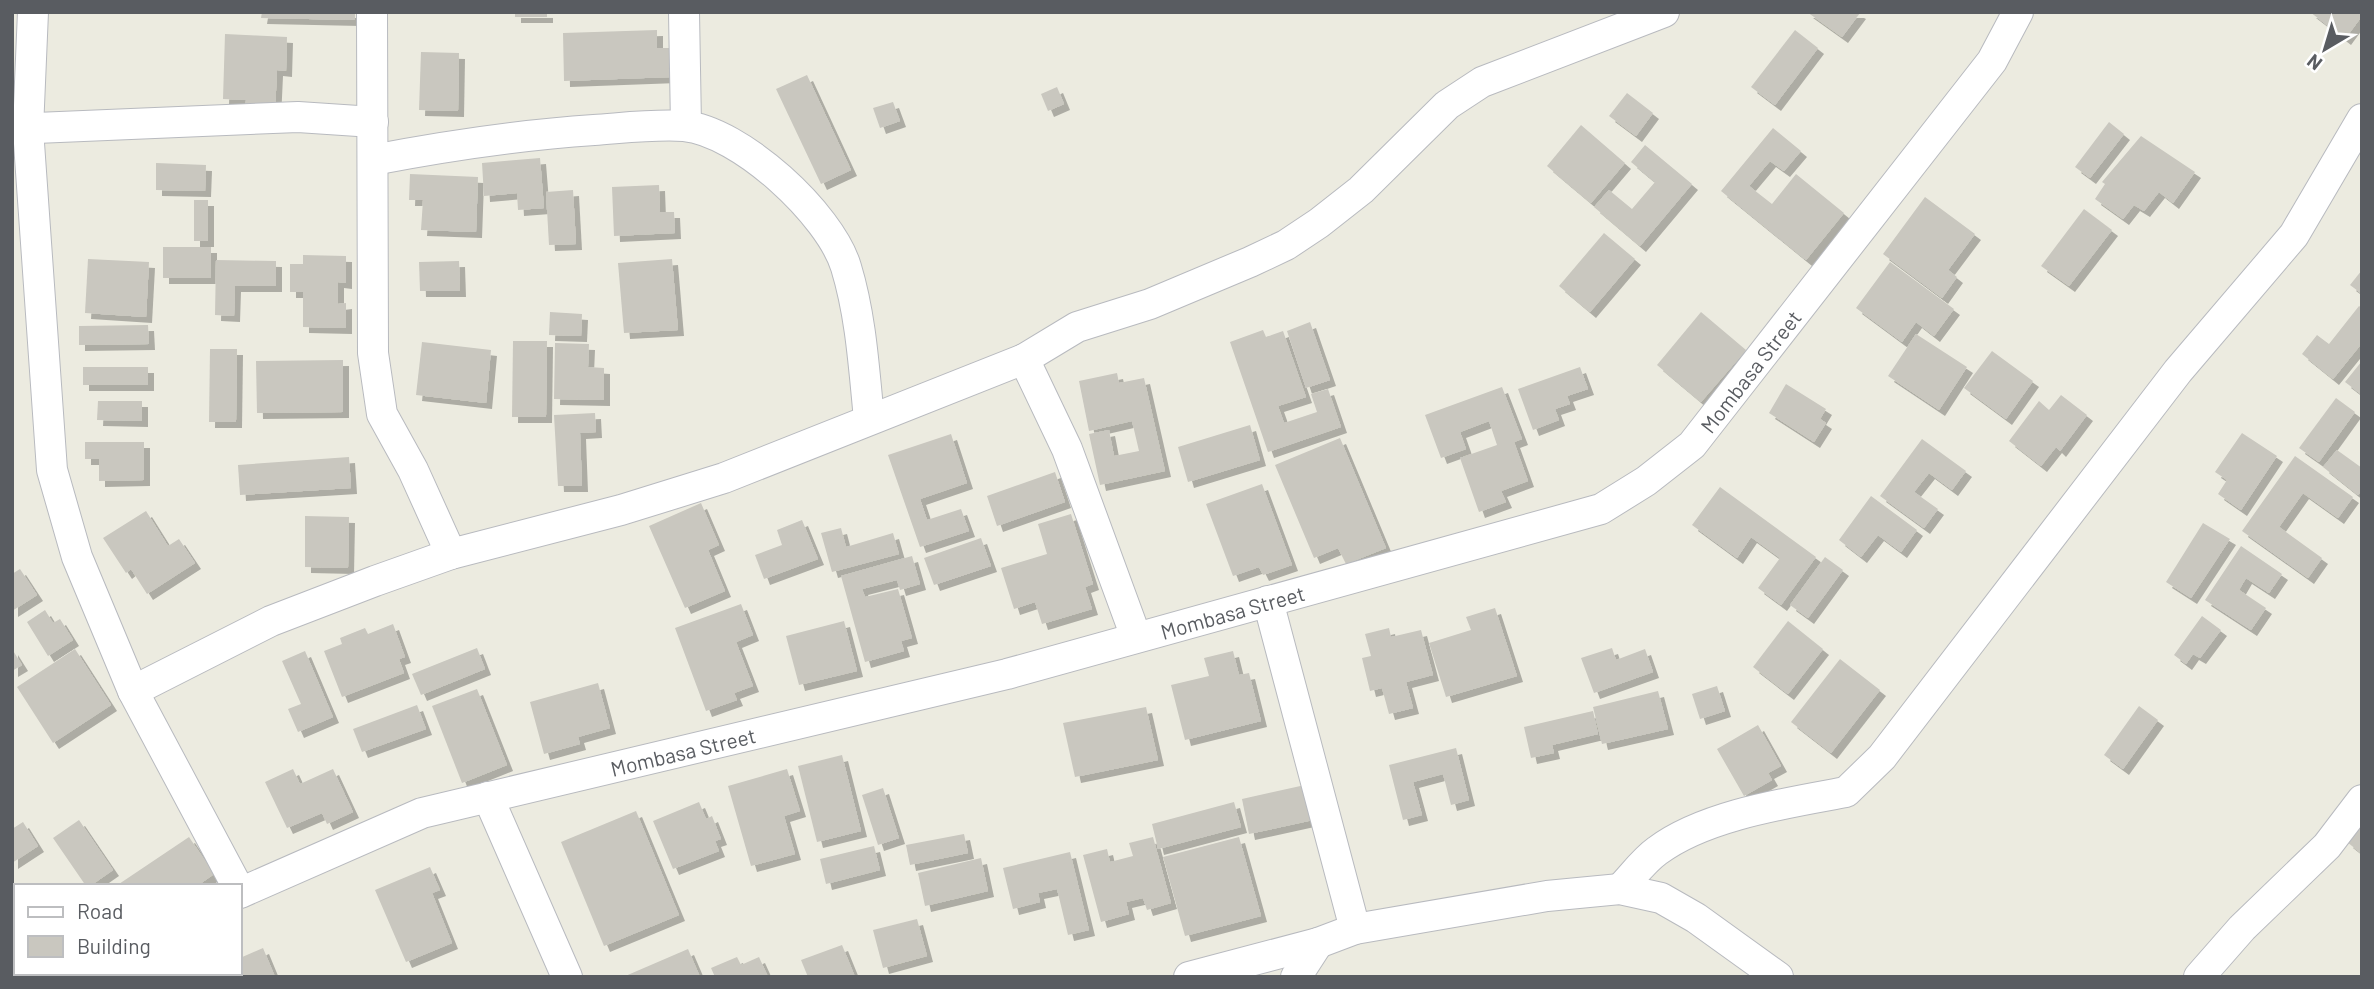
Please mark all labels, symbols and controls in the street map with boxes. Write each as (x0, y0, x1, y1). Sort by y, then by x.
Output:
north arrow (2290, 14, 2360, 84)
text: N (2302, 50, 2326, 76)
street label: Mombasa Street (1694, 305, 1805, 437)
street label: Mombasa Street (1158, 579, 1307, 643)
street label: Mombasa Street (608, 722, 758, 780)
legend (14, 884, 242, 975)
text: Road (77, 898, 123, 923)
text: Building (77, 933, 151, 958)

